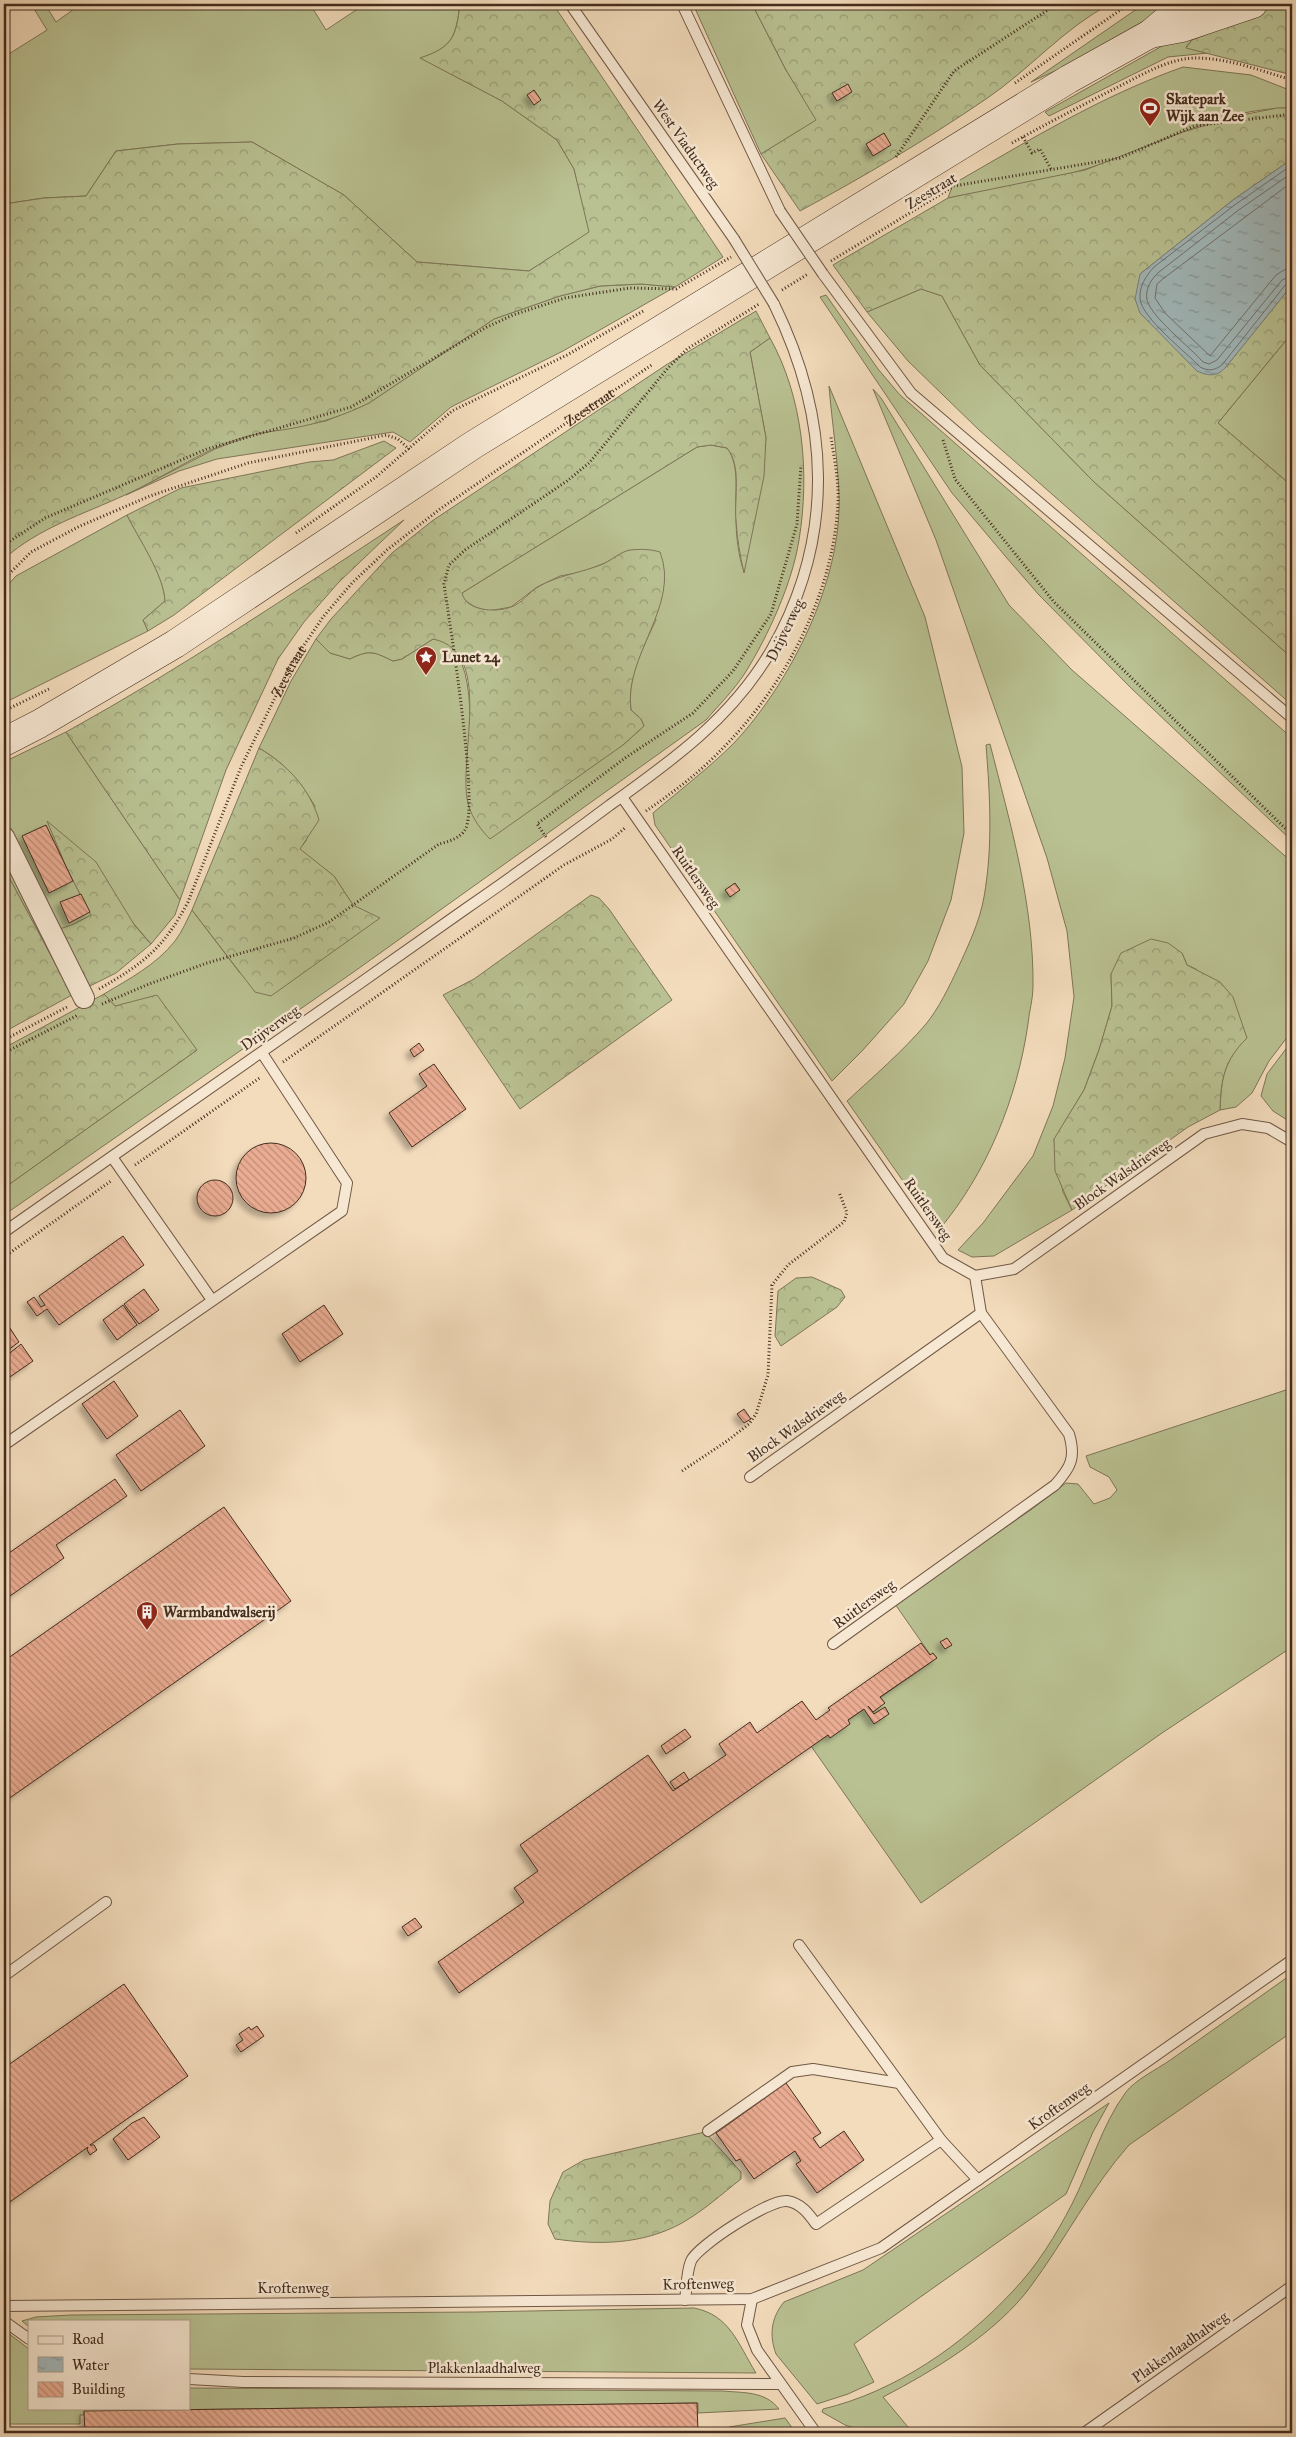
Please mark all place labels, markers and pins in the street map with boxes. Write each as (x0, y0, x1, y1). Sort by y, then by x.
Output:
place label: Skatepark Wijk aan Zee (1166, 90, 1245, 126)
sports icon: Skatepark Wijk aan Zee (1138, 96, 1162, 127)
place icon: Lunet 24 (414, 645, 438, 676)
place label: Lunet 24 (442, 648, 500, 667)
building icon: Warmbandwalserij (135, 1600, 159, 1631)
place label: Warmbandwalserij (163, 1603, 276, 1622)

